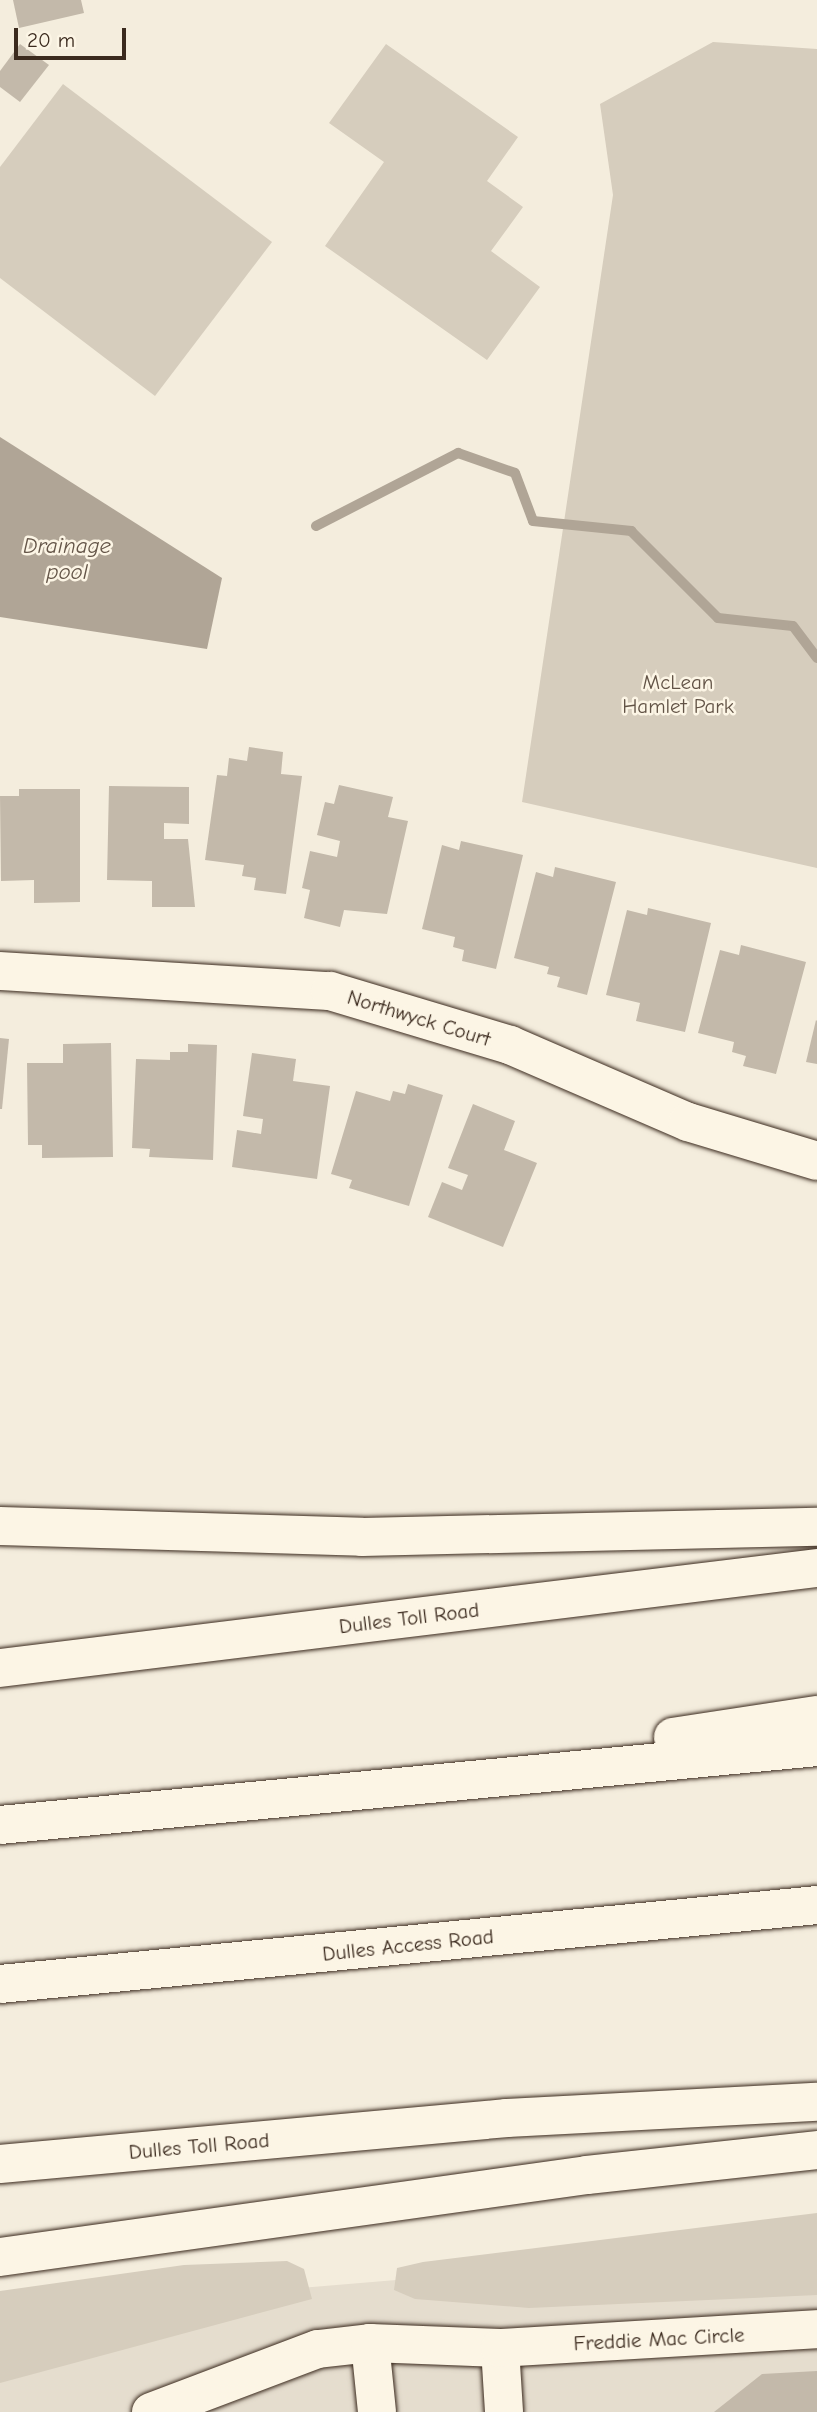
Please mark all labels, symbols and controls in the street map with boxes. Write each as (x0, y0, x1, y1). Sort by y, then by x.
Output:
scale bar (18, 14, 130, 58)
text: 20 m (27, 28, 75, 52)
water label: Drainage pool (23, 532, 111, 586)
park label: McLean Hamlet Park (622, 669, 734, 719)
street label: Northwyck Court (344, 984, 494, 1052)
street label: Dulles Toll Road (337, 1597, 481, 1639)
street label: Dulles Access Road (321, 1923, 495, 1967)
street label: Dulles Toll Road (128, 2127, 270, 2165)
street label: Freddie Mac Circle (573, 2322, 745, 2356)

